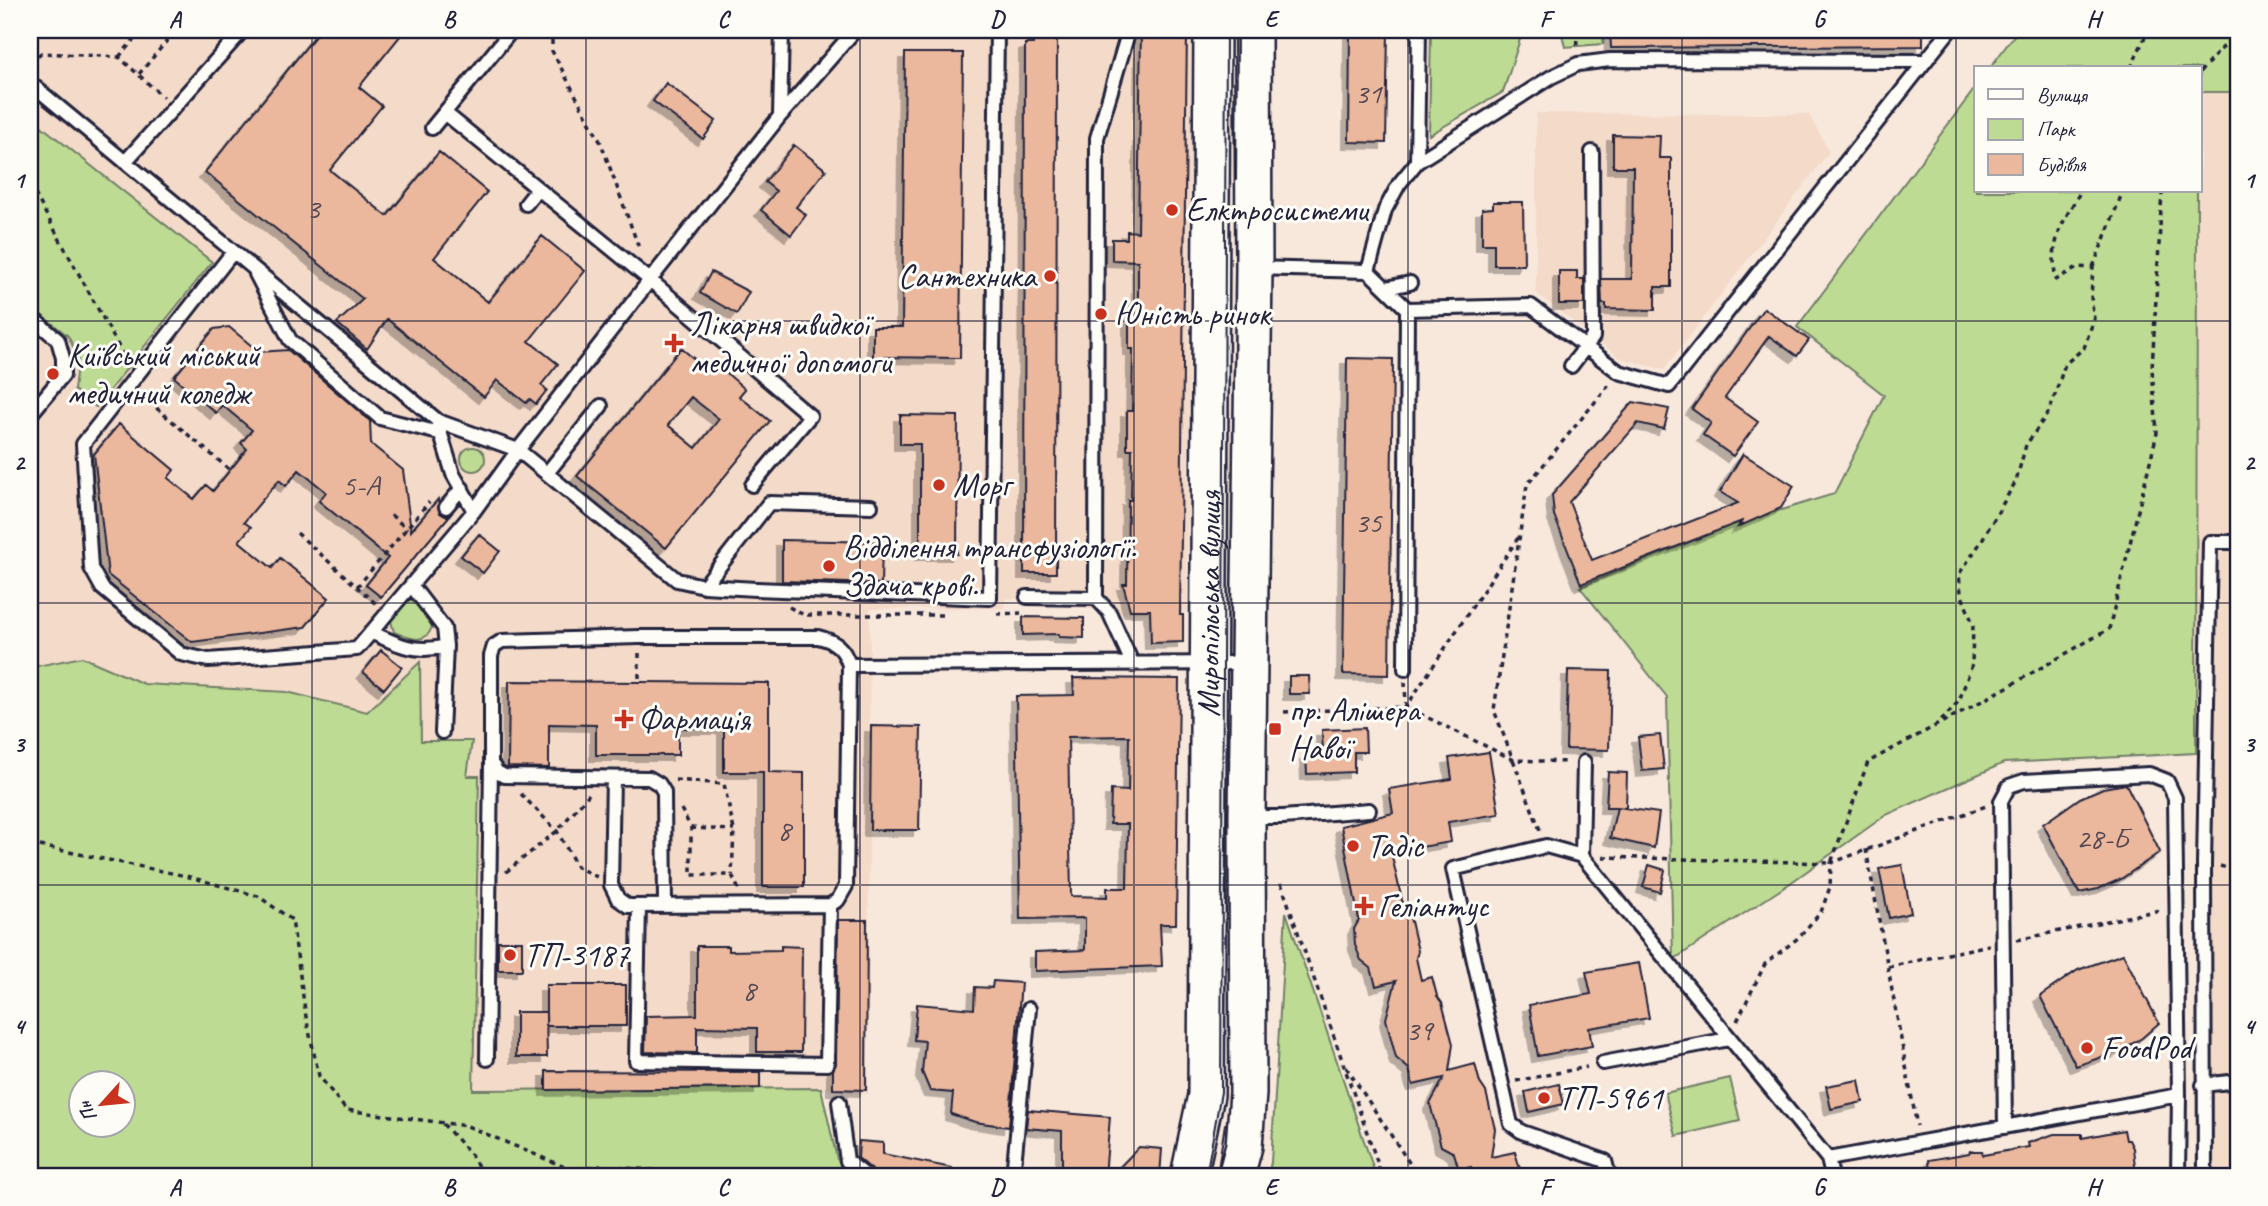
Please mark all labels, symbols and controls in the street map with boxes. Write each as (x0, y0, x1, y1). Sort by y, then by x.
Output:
text: A (169, 5, 183, 34)
text: B (443, 5, 457, 34)
text: C (718, 5, 732, 34)
text: D (990, 5, 1006, 34)
text: E (1265, 5, 1281, 34)
text: F (1540, 5, 1556, 34)
text: G (1813, 5, 1828, 34)
text: H (2086, 5, 2104, 34)
legend (1974, 66, 2202, 192)
house number: 31 (1355, 74, 1383, 112)
text: Вулиця (2037, 82, 2088, 108)
text: Парк (2037, 116, 2077, 142)
text: Будівля (2037, 152, 2087, 178)
text: 1 (14, 166, 27, 195)
text: 1 (2244, 166, 2257, 195)
house number: 3 (306, 189, 322, 227)
place label: Елктросистеми (1186, 189, 1370, 231)
marker: Елктросистеми (1164, 202, 1180, 218)
place label: Сантехника (898, 255, 1039, 297)
marker: Сантехника (1042, 268, 1058, 284)
place label: Юність ринок (1115, 293, 1272, 335)
place label: Лікарня швидкої медичної допомоги (690, 303, 893, 383)
marker: Юність ринок (1093, 306, 1109, 322)
marker: Лікарня швидкої медичної допомоги (664, 333, 684, 353)
place label: Київський міський медичний коледж (67, 334, 262, 414)
marker: Київський міський медичний коледж (45, 366, 61, 382)
text: 2 (14, 448, 27, 477)
text: 2 (2244, 448, 2257, 477)
place label: Морг (953, 464, 1015, 506)
house number: 5-А (342, 466, 382, 504)
marker: Морг (931, 477, 947, 493)
street label: Миропільська вулиця (1187, 490, 1230, 717)
house number: 35 (1355, 503, 1383, 541)
place label: Відділення трансфузіології. Здача крові. (843, 526, 1137, 606)
marker: Відділення трансфузіології. Здача крові. (821, 558, 837, 574)
place label: пр. Алішера Навої (1289, 689, 1421, 769)
place label: Фармація (638, 698, 751, 740)
marker: Фармація (616, 711, 632, 727)
marker: пр. Алішера Навої (1267, 721, 1283, 737)
text: 3 (14, 730, 27, 759)
text: 3 (2244, 730, 2257, 759)
house number: 8 (777, 811, 793, 849)
house number: 28-Б (2076, 819, 2133, 857)
place label: Тадіс (1367, 825, 1425, 867)
marker: Тадіс (1345, 838, 1361, 854)
place label: Геліантус (1378, 885, 1490, 927)
marker: Геліантус (1356, 898, 1372, 914)
place label: ТП-3187 (524, 934, 631, 976)
marker: ТП-3187 (502, 947, 518, 963)
house number: 8 (742, 971, 758, 1009)
house number: 39 (1406, 1011, 1435, 1049)
text: 4 (14, 1012, 27, 1041)
text: 4 (2244, 1012, 2257, 1041)
place label: FoodPod (2101, 1027, 2196, 1069)
marker: FoodPod (2079, 1040, 2095, 1056)
north arrow (66, 1070, 136, 1140)
place label: ТП-5961 (1558, 1077, 1665, 1119)
marker: ТП-5961 (1536, 1090, 1552, 1106)
text: Пн (72, 1096, 103, 1126)
text: A (169, 1173, 183, 1202)
text: B (443, 1173, 457, 1202)
text: C (718, 1173, 732, 1202)
text: D (990, 1173, 1006, 1202)
text: E (1265, 1173, 1281, 1202)
text: F (1540, 1173, 1556, 1202)
text: G (1813, 1173, 1828, 1202)
text: H (2086, 1173, 2104, 1202)

